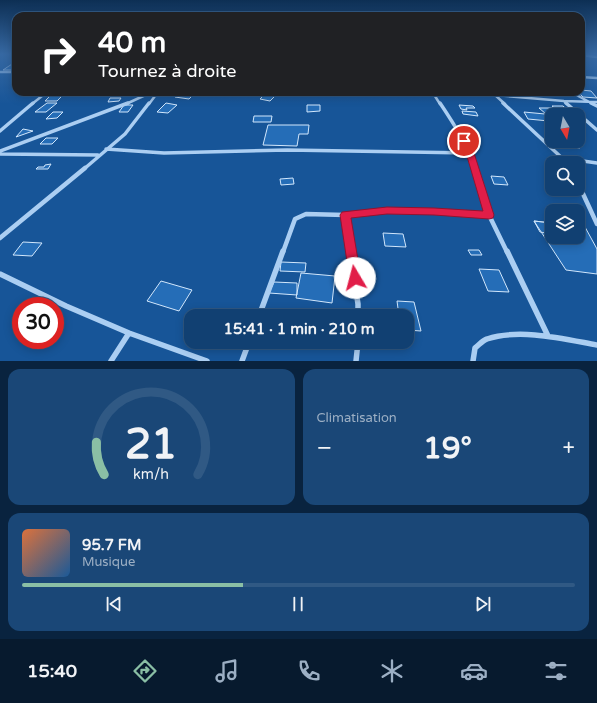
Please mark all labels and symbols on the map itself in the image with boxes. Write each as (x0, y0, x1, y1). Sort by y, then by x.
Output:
north arrow (545, 108, 585, 148)
pin (447, 124, 481, 158)
position arrow (334, 257, 376, 299)
speed limit sign: 30 (12, 297, 64, 349)

